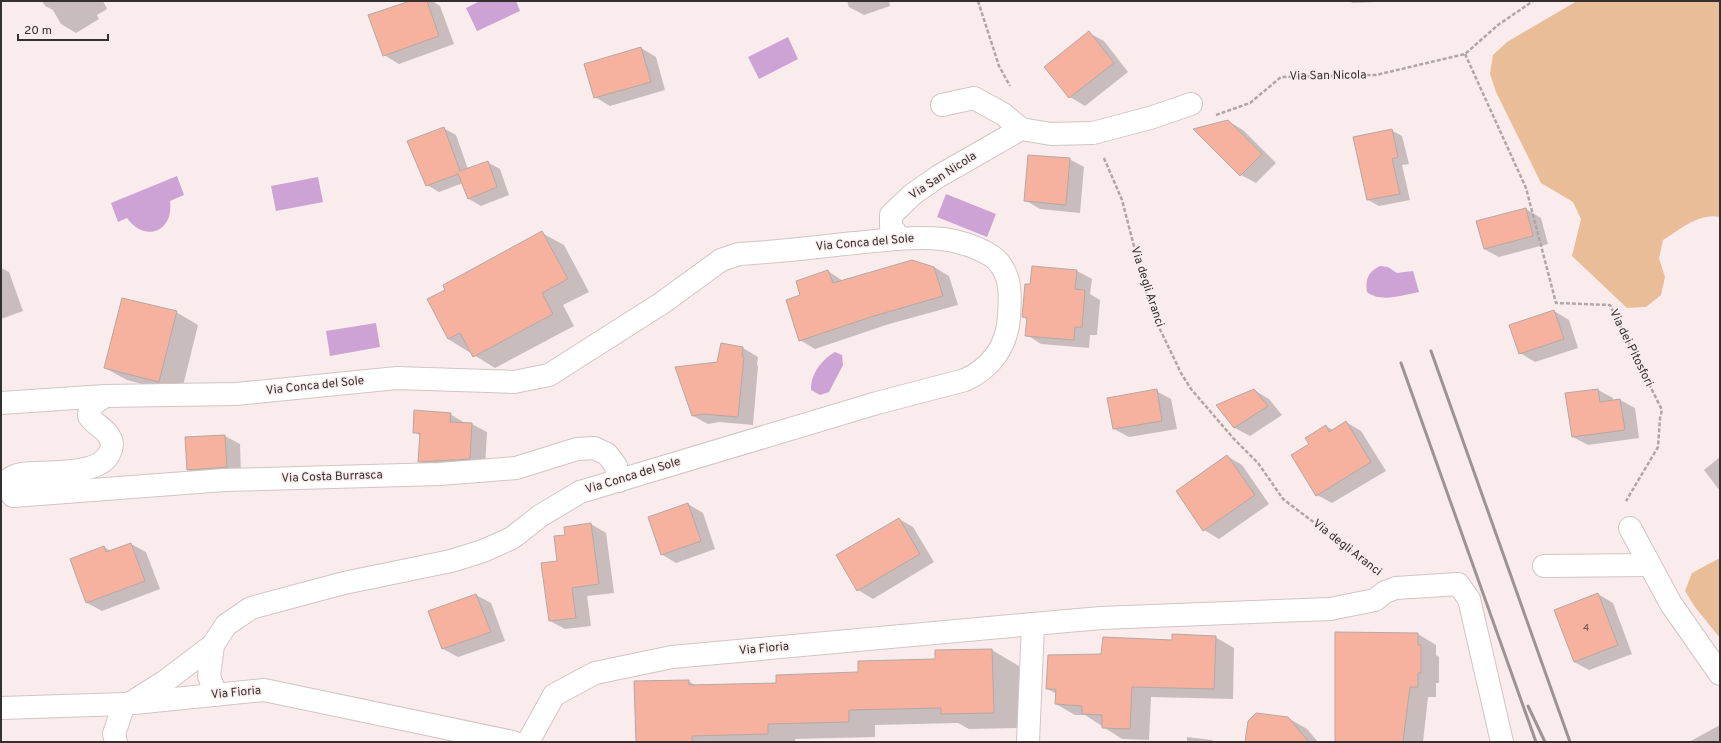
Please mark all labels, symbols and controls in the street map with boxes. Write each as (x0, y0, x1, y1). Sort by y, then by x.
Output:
scale bar (18, 16, 108, 42)
text: 20 m (24, 23, 52, 39)
street label: Via San Nicola (1289, 67, 1367, 85)
street label: Via San Nicola (906, 148, 980, 204)
street label: Via Conca del Sole (815, 231, 915, 255)
street label: Via degli Aranci (1126, 245, 1168, 329)
street label: Via dei Pitosfori (1605, 307, 1657, 389)
street label: Via Conca del Sole (265, 373, 365, 399)
street label: Via Conca del Sole (583, 454, 683, 498)
street label: Via Costa Burrasca (281, 467, 383, 487)
street label: Via degli Aranci (1309, 516, 1385, 580)
house number: 4 (1583, 622, 1589, 635)
street label: Via Fioria (738, 639, 790, 659)
street label: Via Fioria (210, 683, 262, 703)

